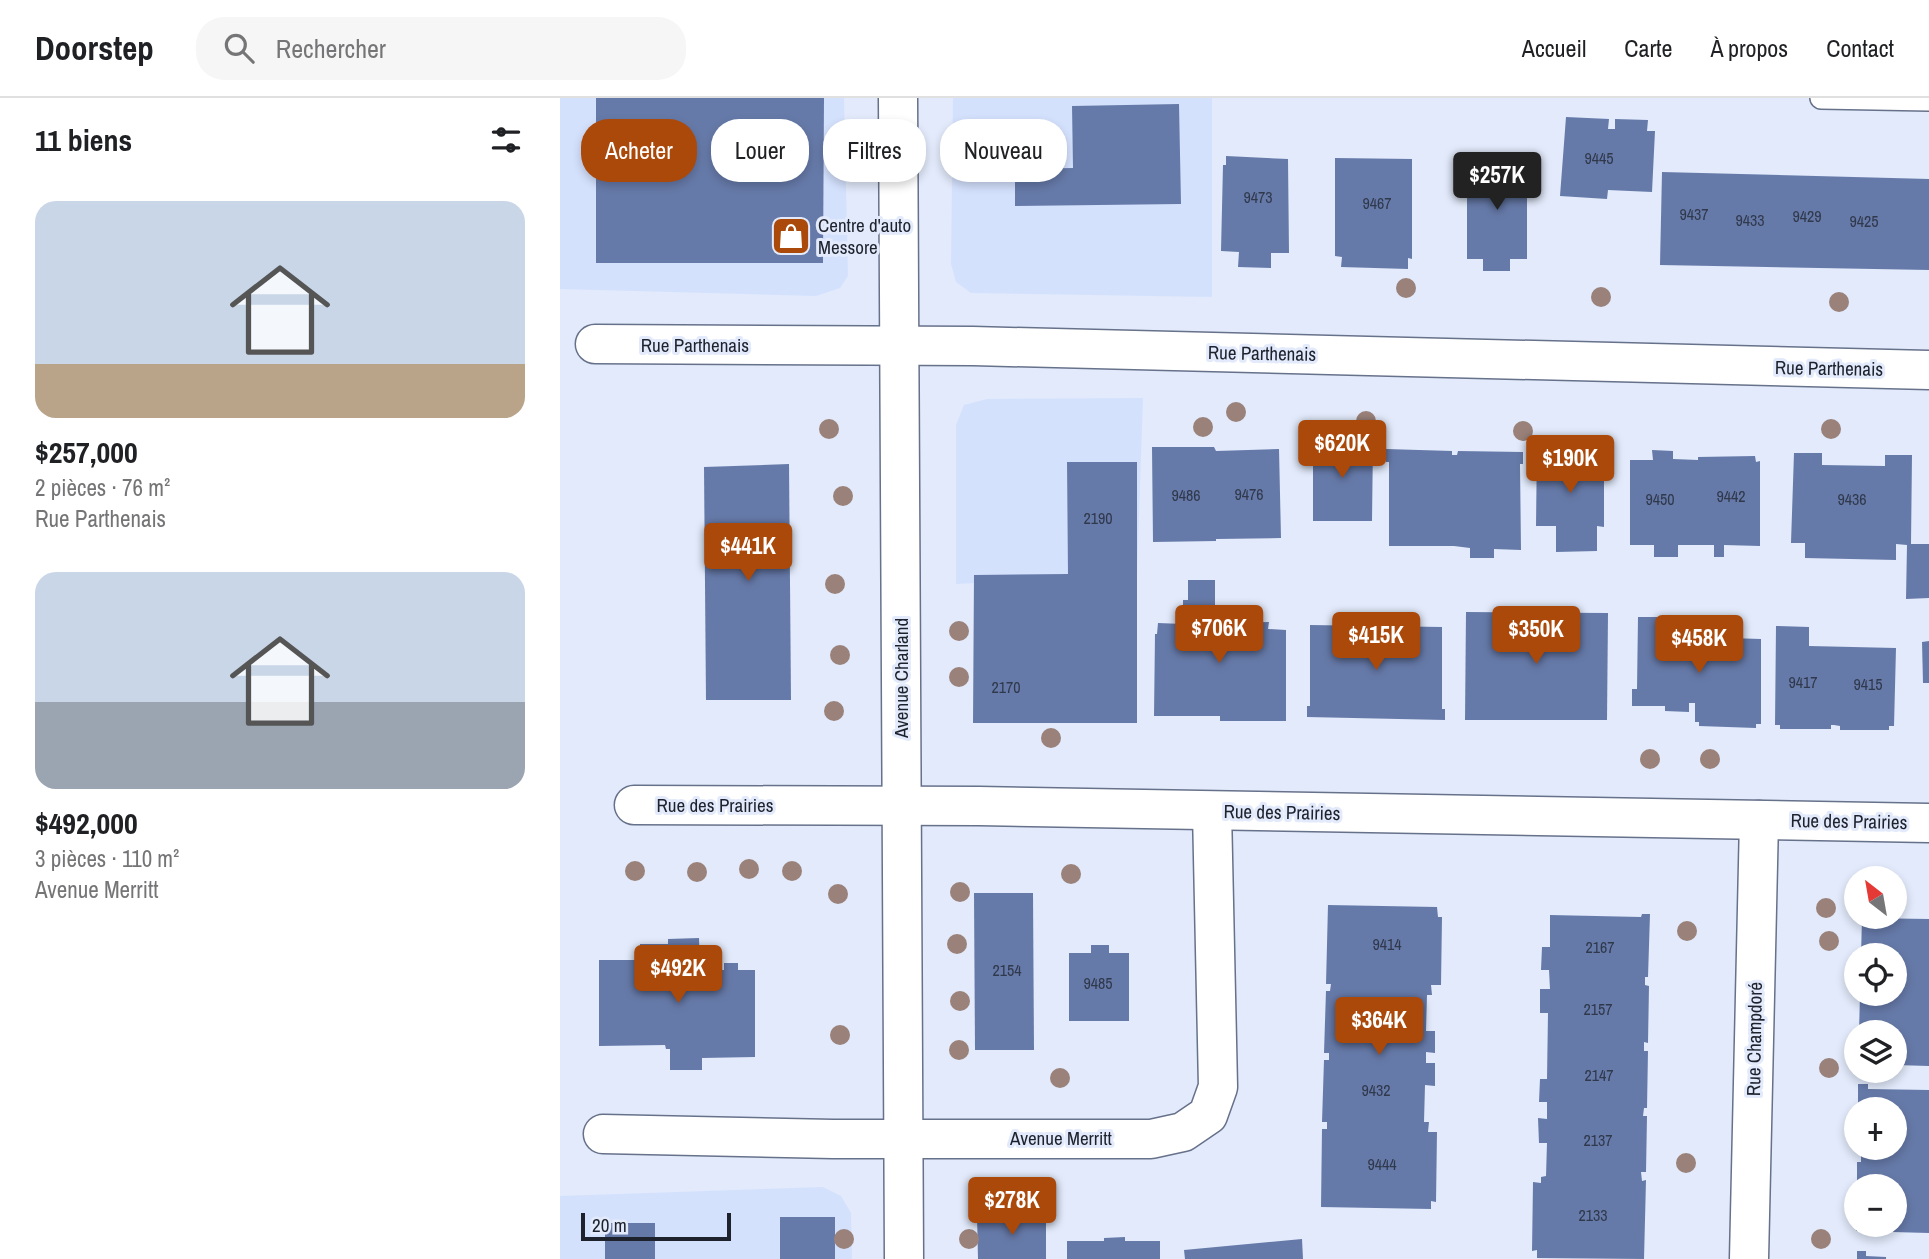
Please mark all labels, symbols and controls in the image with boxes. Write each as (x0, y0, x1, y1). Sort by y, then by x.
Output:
search box (196, 17, 686, 80)
text: Doorstep (35, 26, 154, 70)
icon: search (220, 29, 258, 67)
text: Rechercher (276, 31, 386, 66)
text: Accueil (1522, 32, 1586, 64)
text: Carte (1624, 32, 1672, 64)
text: À propos (1710, 32, 1788, 64)
text: Contact (1826, 32, 1894, 64)
chip: Acheter (581, 119, 697, 182)
chip: Louer (711, 119, 809, 182)
chip: Filtres (823, 119, 926, 182)
chip: Nouveau (940, 119, 1067, 182)
text: 11 biens (35, 120, 132, 160)
icon: filters (487, 121, 525, 159)
house number: 9445 (1584, 147, 1614, 169)
pin: $257K (1448, 152, 1546, 212)
text: $257K (1469, 159, 1525, 190)
house number: 9473 (1243, 186, 1273, 208)
house number: 9467 (1362, 192, 1392, 214)
house number: 9437 (1679, 203, 1709, 225)
house number: 9429 (1792, 205, 1822, 227)
house number: 9433 (1735, 209, 1765, 231)
house number: 9425 (1849, 210, 1879, 232)
place label: Centre d'auto Messore (818, 212, 911, 260)
shop icon: Centre d'auto Messore (770, 215, 812, 257)
icon: home (217, 247, 343, 373)
street label: Rue Parthenais (641, 332, 749, 358)
street label: Rue Parthenais (1208, 339, 1317, 367)
street label: Rue Parthenais (1775, 354, 1884, 382)
pin: $620K (1293, 420, 1391, 480)
text: $620K (1314, 427, 1370, 458)
text: $257,000 (35, 432, 138, 472)
pin: $190K (1521, 436, 1619, 495)
text: $190K (1542, 442, 1598, 473)
text: 2 pièces · 76 m² (35, 472, 170, 503)
house number: 9476 (1234, 483, 1264, 505)
house number: 9486 (1171, 484, 1201, 506)
house number: 9442 (1716, 485, 1746, 507)
house number: 9450 (1645, 488, 1675, 510)
house number: 9436 (1837, 488, 1867, 510)
text: Rue Parthenais (35, 503, 166, 534)
house number: 2190 (1083, 507, 1113, 529)
pin: $441K (699, 524, 797, 583)
text: $441K (720, 530, 776, 561)
pin: $706K (1170, 606, 1268, 665)
pin: $350K (1487, 606, 1585, 666)
text: $706K (1191, 612, 1247, 643)
pin: $415K (1327, 612, 1425, 672)
text: $350K (1508, 613, 1564, 644)
pin: $458K (1650, 616, 1748, 675)
icon: home (217, 618, 343, 744)
street label: Avenue Charland (888, 618, 914, 739)
text: $415K (1348, 619, 1404, 650)
text: $458K (1671, 622, 1727, 653)
house number: 9417 (1788, 671, 1818, 693)
house number: 9415 (1853, 673, 1883, 695)
house number: 2170 (991, 676, 1021, 698)
street label: Rue des Prairies (657, 792, 774, 818)
street label: Rue des Prairies (1223, 798, 1341, 826)
text: $492,000 (35, 803, 138, 843)
street label: Rue des Prairies (1790, 807, 1908, 835)
text: 3 pièces · 110 m² (35, 843, 179, 874)
north arrow (1844, 866, 1908, 929)
map controls (1844, 866, 1907, 1237)
text: Avenue Merritt (35, 874, 158, 905)
house number: 9414 (1372, 933, 1402, 955)
house number: 2167 (1585, 936, 1615, 958)
button: locate (1844, 943, 1907, 1006)
pin: $492K (629, 946, 727, 1005)
text: $492K (650, 952, 706, 983)
house number: 2154 (992, 959, 1022, 981)
house number: 9485 (1083, 972, 1113, 994)
street label: Rue Champdoré (1740, 982, 1768, 1096)
pin: $364K (1330, 998, 1428, 1057)
house number: 2157 (1583, 998, 1613, 1020)
text: $364K (1351, 1004, 1407, 1035)
button: layers (1844, 1020, 1907, 1083)
house number: 2147 (1584, 1064, 1614, 1086)
house number: 9432 (1361, 1079, 1391, 1101)
button: + (1844, 1097, 1907, 1160)
street label: Avenue Merritt (1009, 1125, 1113, 1151)
house number: 2137 (1583, 1129, 1613, 1151)
house number: 9444 (1367, 1153, 1397, 1175)
button: − (1844, 1174, 1907, 1237)
pin: $278K (963, 1178, 1061, 1237)
text: $278K (984, 1184, 1040, 1215)
house number: 2133 (1578, 1204, 1608, 1226)
scale bar (581, 1210, 732, 1242)
text: 20 m (592, 1212, 627, 1238)

